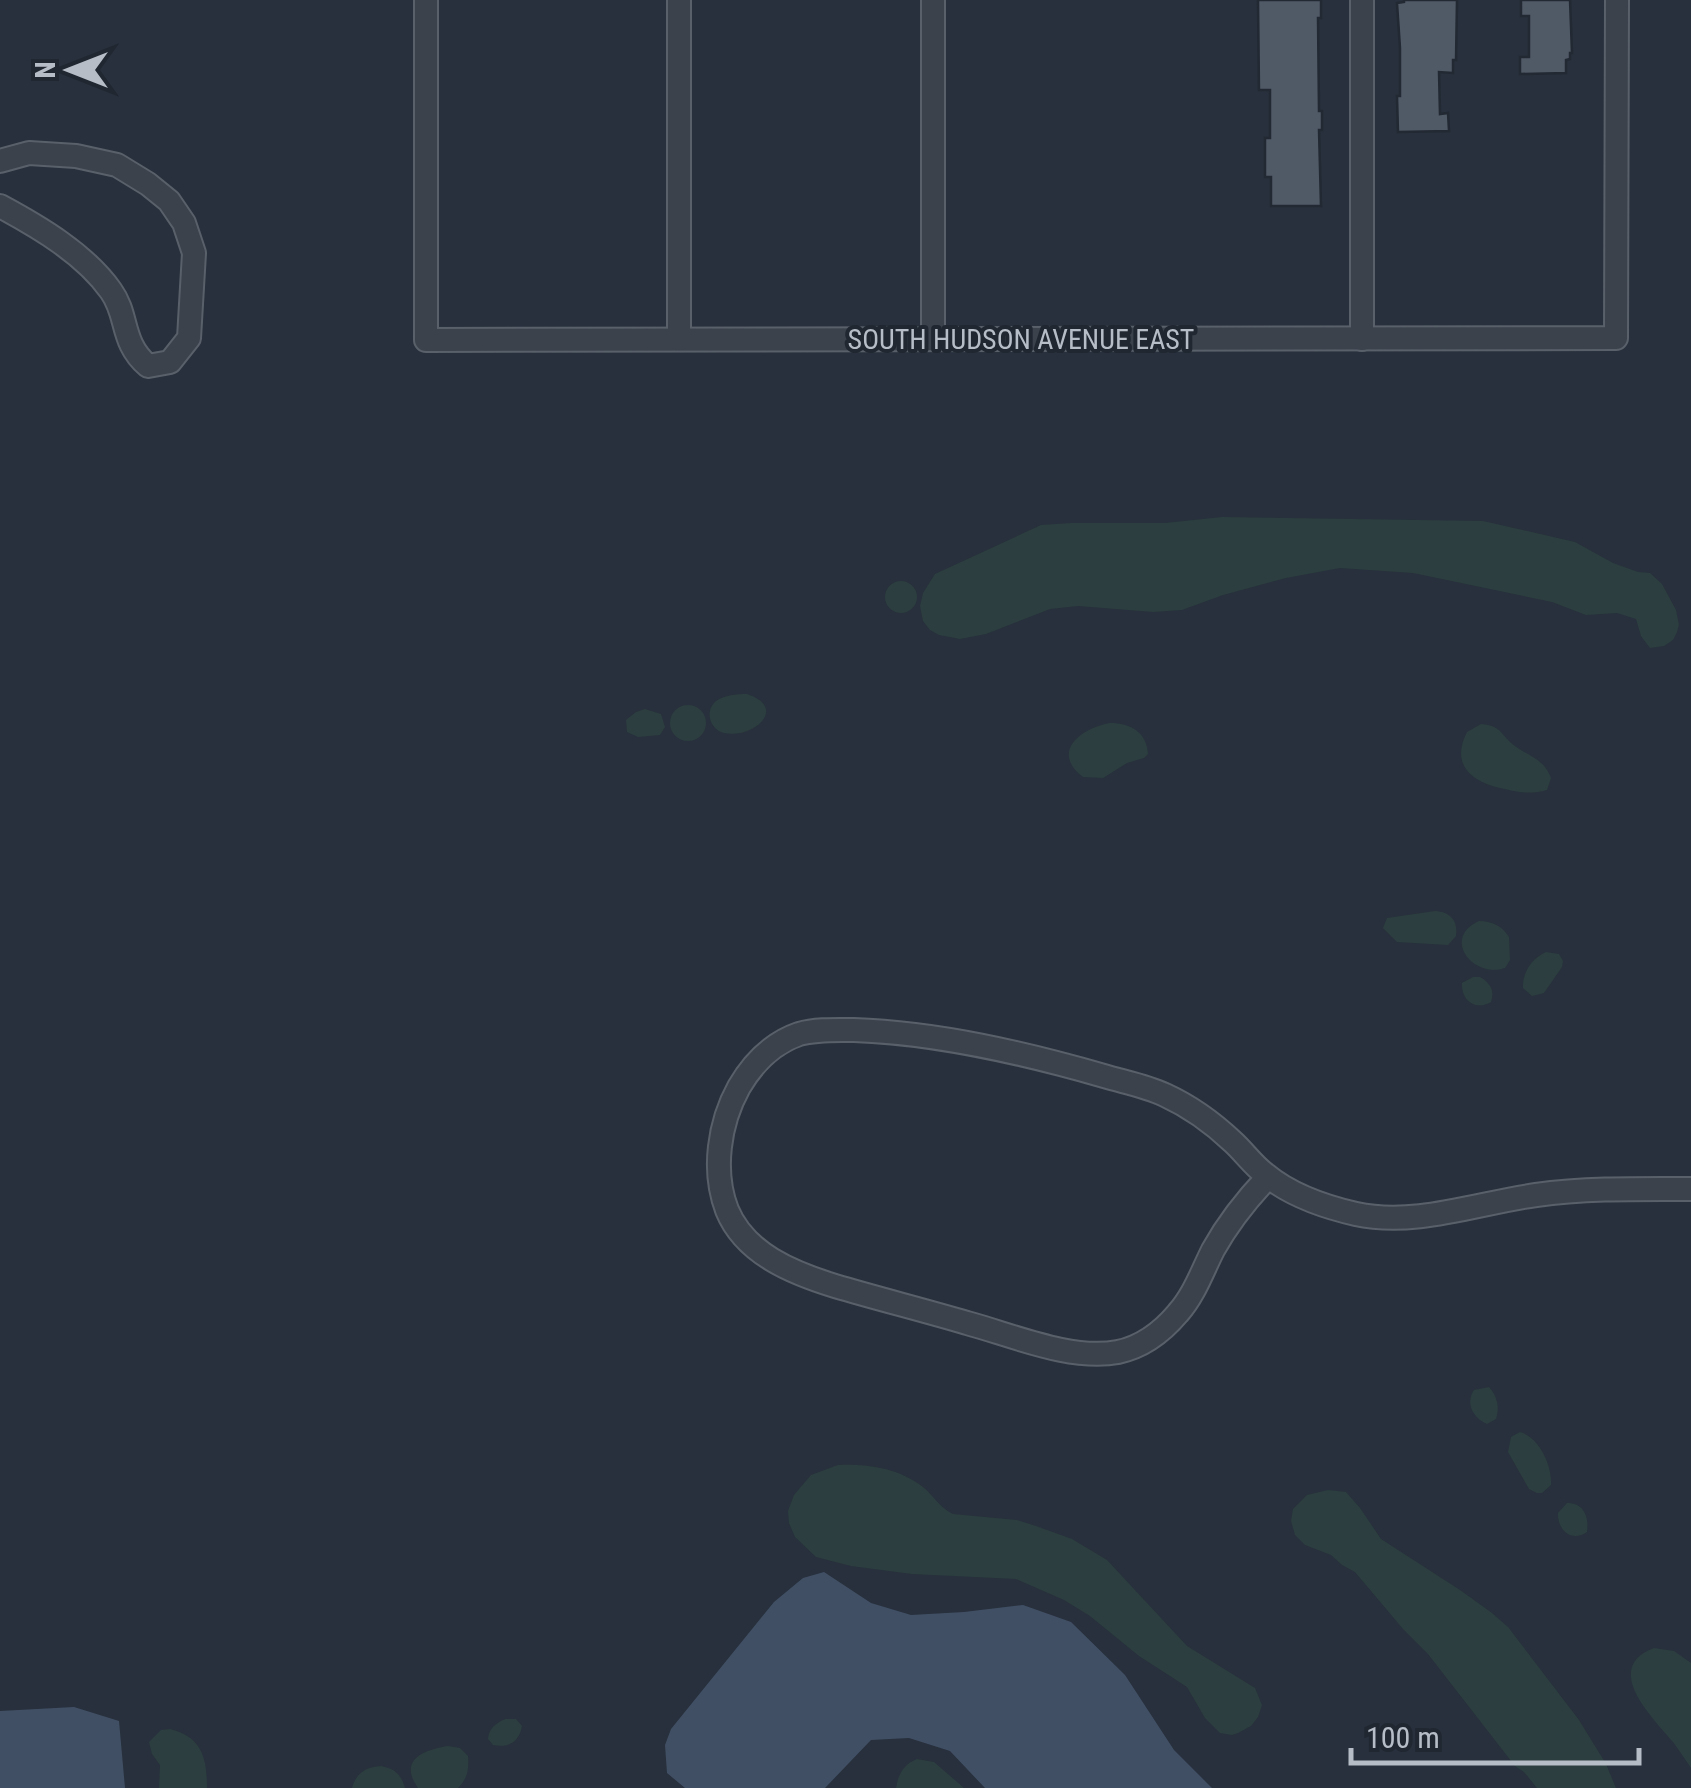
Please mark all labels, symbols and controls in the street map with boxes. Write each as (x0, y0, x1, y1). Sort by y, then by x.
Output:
north arrow (20, 20, 120, 120)
text: N (29, 61, 62, 79)
street label: SOUTH HUDSON AVENUE EAST (848, 323, 1194, 356)
scale bar (1351, 1703, 1638, 1765)
text: 100 m (1366, 1720, 1440, 1755)

